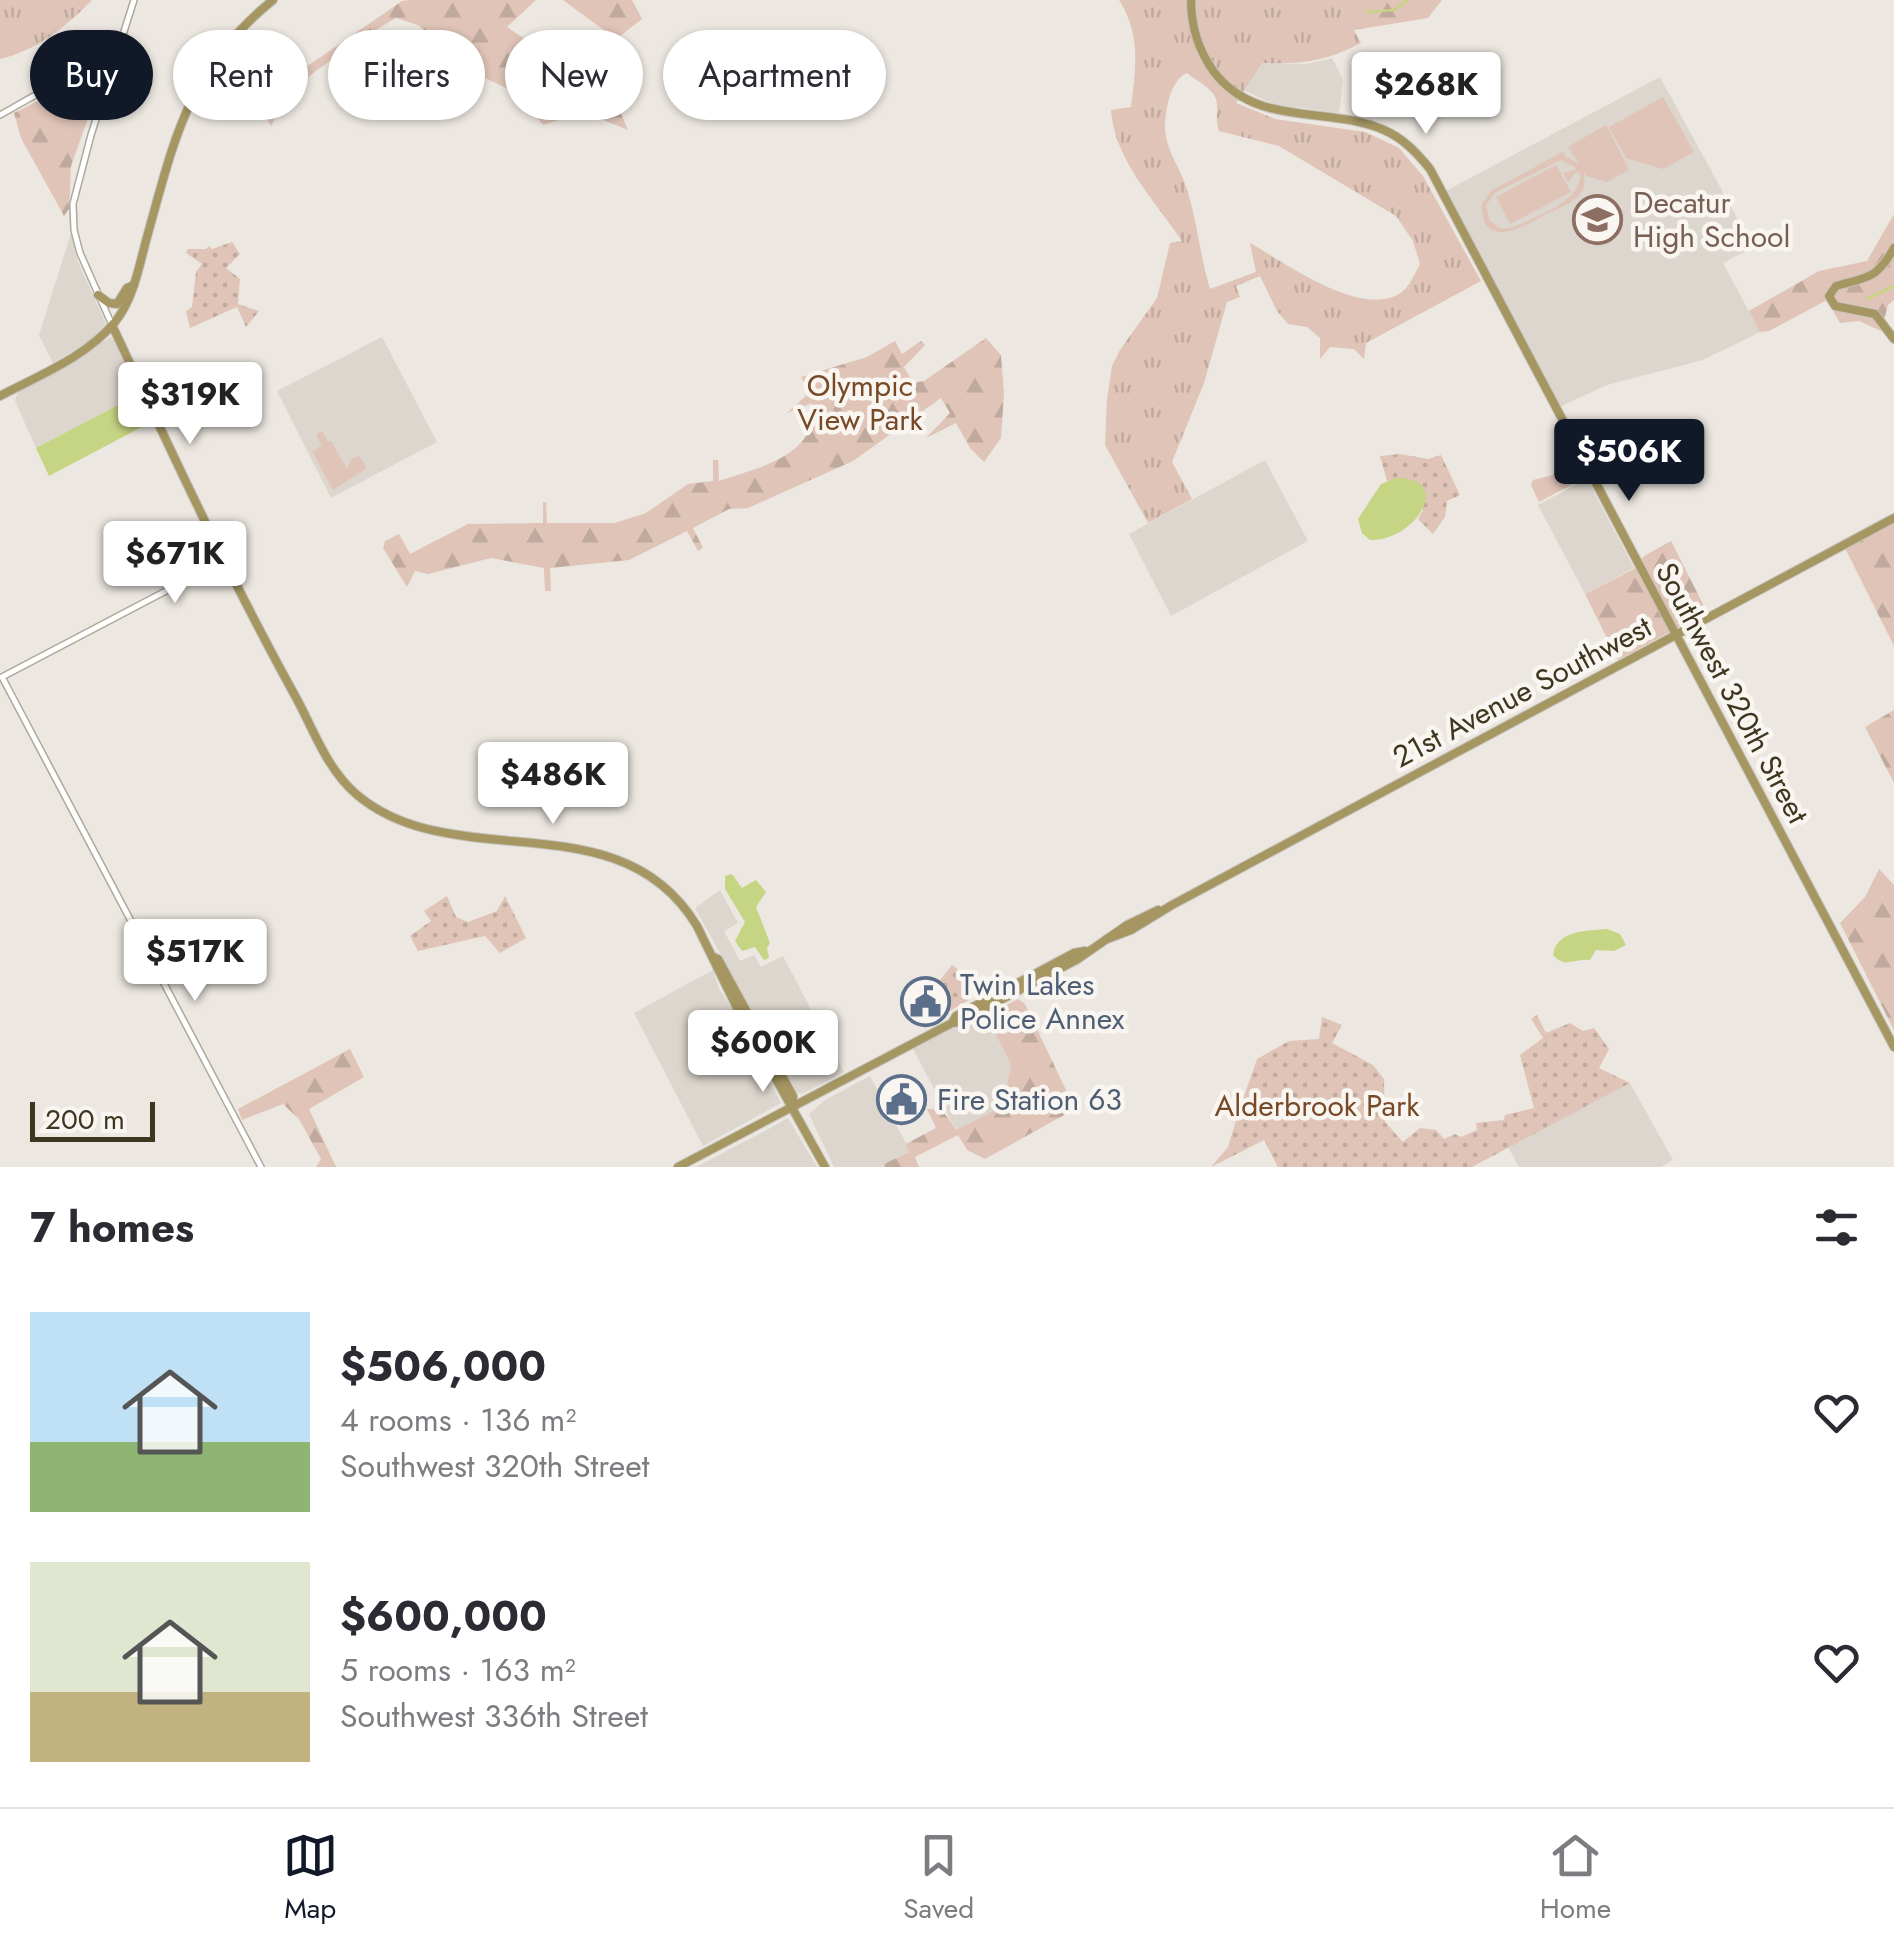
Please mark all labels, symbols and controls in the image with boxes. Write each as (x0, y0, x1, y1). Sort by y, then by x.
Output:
chip: Buy (30, 30, 153, 120)
chip: Rent (173, 30, 308, 120)
chip: Filters (328, 30, 485, 120)
chip: New (505, 30, 643, 120)
chip: Apartment (663, 30, 886, 120)
pin: $268K (1356, 52, 1496, 137)
text: $268K (1374, 61, 1478, 107)
place label: Decatur High School (1633, 181, 1790, 258)
school or university icon: Decatur High School (1572, 194, 1624, 246)
pin: $319K (120, 362, 260, 447)
park label: Olympic View Park (797, 364, 924, 441)
text: $319K (140, 371, 240, 417)
pin: $506K (1559, 419, 1699, 504)
text: $506K (1576, 428, 1682, 474)
pin: $671K (105, 521, 245, 606)
text: $671K (125, 530, 225, 576)
street label: Southwest 320th Street (1645, 555, 1820, 832)
street label: 21st Avenue Southwest (1385, 605, 1659, 778)
pin: $486K (483, 742, 623, 827)
text: $486K (500, 751, 606, 797)
pin: $517K (125, 919, 265, 1004)
text: $517K (146, 928, 244, 974)
place label: Twin Lakes Police Annex (960, 963, 1125, 1040)
public building icon: Twin Lakes Police Annex (899, 976, 951, 1028)
pin: $600K (693, 1010, 833, 1095)
text: $600K (710, 1019, 816, 1065)
public building icon: Fire Station 63 (876, 1074, 928, 1126)
place label: Fire Station 63 (937, 1078, 1122, 1121)
park label: Alderbrook Park (1215, 1084, 1420, 1127)
scale bar (30, 1097, 155, 1142)
text: 200 m (45, 1099, 125, 1140)
text: 7 homes (30, 1197, 194, 1258)
icon: filters (1809, 1200, 1864, 1255)
text: $506,000 (340, 1336, 546, 1397)
icon: home (110, 1352, 230, 1472)
icon: heart (1809, 1385, 1864, 1440)
text: 4 rooms · 136 m² (340, 1397, 576, 1443)
text: Southwest 320th Street (340, 1443, 649, 1489)
text: $600,000 (340, 1586, 547, 1647)
icon: home (110, 1602, 230, 1722)
icon: heart (1809, 1635, 1864, 1690)
text: 5 rooms · 163 m² (340, 1647, 576, 1693)
text: Southwest 336th Street (340, 1693, 648, 1739)
tab: Map (283, 1828, 338, 1929)
tab: Saved (903, 1828, 974, 1929)
tab: Home (1540, 1828, 1611, 1929)

